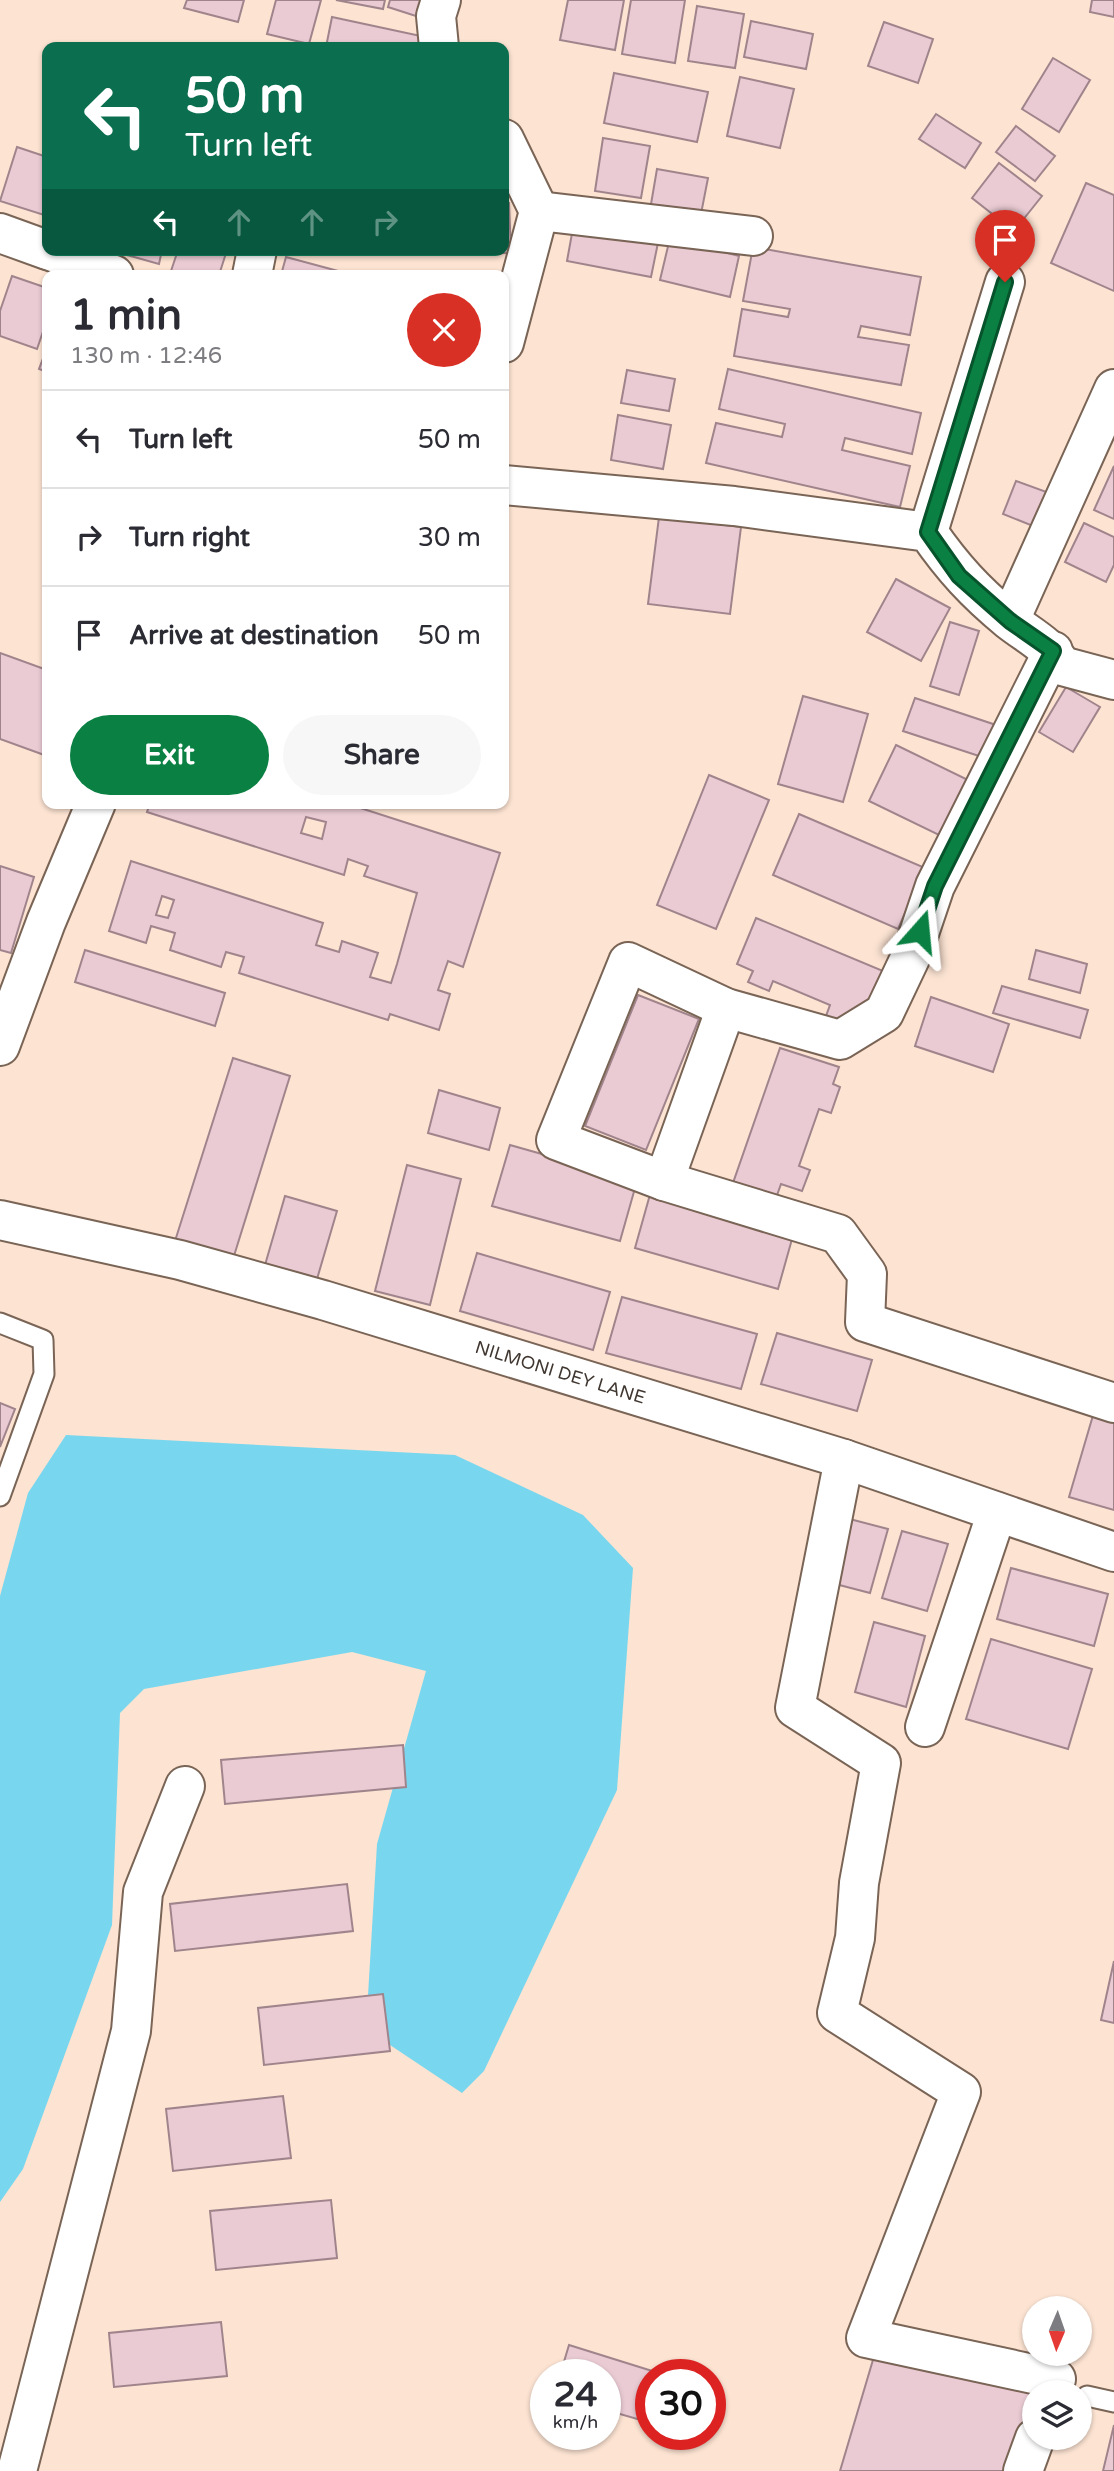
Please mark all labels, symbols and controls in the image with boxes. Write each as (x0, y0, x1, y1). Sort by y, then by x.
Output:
text: 50 m (185, 67, 304, 126)
icon: left (70, 70, 161, 161)
text: Turn left (185, 127, 312, 165)
icon: left (147, 203, 185, 241)
icon: ahead (220, 203, 258, 241)
icon: ahead (293, 203, 331, 241)
icon: right (366, 203, 404, 241)
pin (975, 210, 1035, 282)
icon: arrive (986, 221, 1024, 259)
text: 1 min (70, 290, 182, 341)
button: close (407, 293, 481, 367)
text: 130 m · 12:46 (70, 342, 222, 370)
icon: left (70, 420, 108, 458)
text: Turn left (129, 424, 232, 455)
text: 50 m (418, 424, 481, 455)
icon: right (70, 518, 108, 556)
text: Turn right (129, 522, 250, 553)
text: 30 m (418, 522, 481, 553)
icon: arrive (70, 616, 108, 654)
text: Arrive at destination (129, 620, 379, 651)
text: 50 m (418, 620, 481, 651)
button: Exit (70, 715, 269, 795)
button: Share (283, 715, 481, 795)
position arrow (883, 894, 957, 968)
street label: NILMONI DEY LANE (472, 1336, 648, 1409)
north arrow (1022, 2296, 1092, 2366)
map controls (1022, 2296, 1092, 2450)
speed limit sign: 30 (635, 2359, 726, 2450)
text: 24 (554, 2374, 597, 2416)
button: layers (1022, 2380, 1092, 2450)
text: km/h (553, 2411, 598, 2433)

